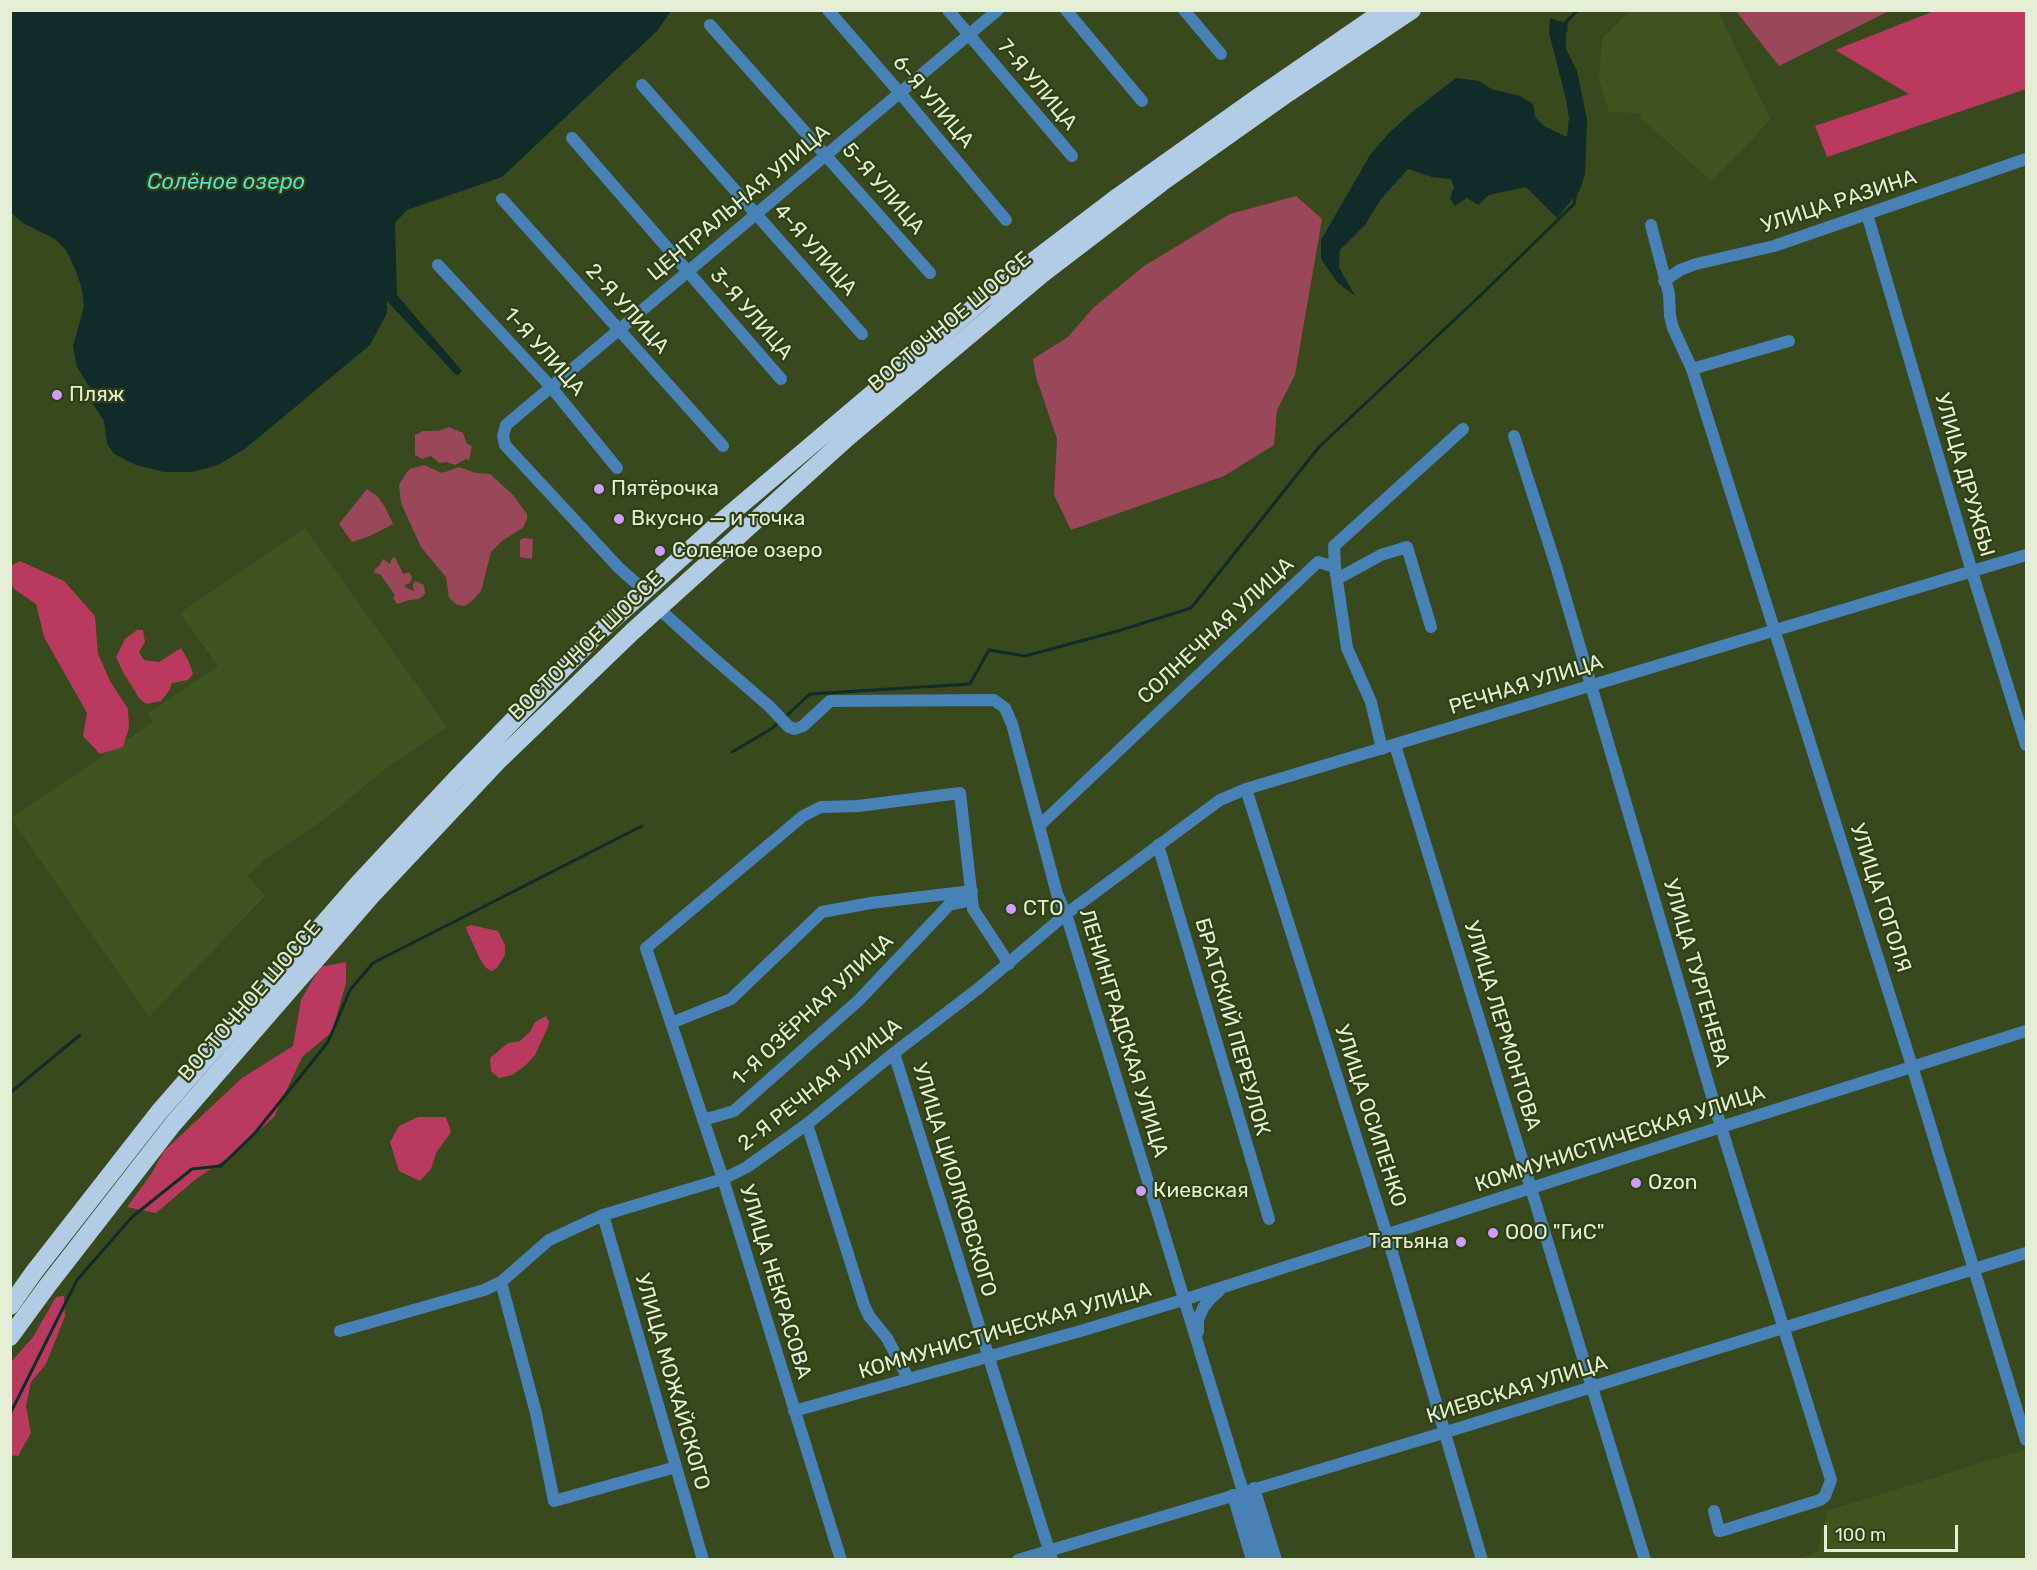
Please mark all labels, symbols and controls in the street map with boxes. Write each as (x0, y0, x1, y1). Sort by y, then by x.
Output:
street label: 7-Я УЛИЦА (992, 34, 1082, 136)
street label: 6-Я УЛИЦА (887, 50, 979, 154)
street label: ЦЕНТРАЛЬНАЯ УЛИЦА (643, 119, 835, 287)
street label: 5-Я УЛИЦА (836, 138, 930, 240)
street label: УЛИЦА РАЗИНА (1758, 165, 1920, 239)
water label: Солёное озеро (147, 170, 305, 196)
street label: 4-Я УЛИЦА (768, 199, 862, 301)
street label: ВОСТОЧНОЕ ШОССЕ (864, 247, 1036, 397)
street label: 2-Я УЛИЦА (580, 259, 674, 359)
street label: 3-Я УЛИЦА (704, 263, 798, 365)
street label: 1-Я УЛИЦА (498, 303, 590, 401)
place label: Пляж (69, 382, 124, 408)
marker: Пляж (50, 388, 64, 402)
street label: УЛИЦА ДРУЖБЫ (1929, 390, 1999, 560)
place label: Пятёрочка (611, 476, 719, 502)
marker: Пятёрочка (592, 482, 606, 496)
place label: Вкусно — и точка (631, 506, 805, 532)
marker: Вкусно — и точка (612, 512, 626, 526)
place label: Соленое озеро (672, 538, 823, 564)
marker: Соленое озеро (653, 544, 667, 558)
street label: СОЛНЕЧНАЯ УЛИЦА (1133, 552, 1299, 710)
street label: ВОСТОЧНОЕ ШОССЕ (504, 566, 668, 726)
street label: РЕЧНАЯ УЛИЦА (1446, 650, 1606, 720)
street label: УЛИЦА ГОГОЛЯ (1844, 820, 1916, 976)
street label: УЛИЦА ТУРГЕНЕВА (1657, 876, 1735, 1070)
place label: СТО (1023, 896, 1063, 922)
marker: СТО (1004, 902, 1018, 916)
street label: ЛЕНИНГРАДСКАЯ УЛИЦА (1073, 906, 1173, 1160)
street label: БРАТСКИЙ ПЕРЕУЛОК (1189, 915, 1275, 1139)
street label: ВОСТОЧНОЕ ШОССЕ (173, 916, 327, 1086)
street label: УЛИЦА ЛЕРМОНТОВА (1458, 918, 1546, 1134)
street label: 1-Я ОЗЁРНАЯ УЛИЦА (727, 929, 899, 1091)
street label: 2-Я РЕЧНАЯ УЛИЦА (733, 1013, 907, 1157)
street label: УЛИЦА ОСИПЕНКО (1329, 1022, 1411, 1210)
street label: УЛИЦА ЦИОЛКОВСКОГО (906, 1060, 1002, 1300)
street label: КОММУНИСТИЧЕСКАЯ УЛИЦА (1472, 1080, 1768, 1198)
place label: Ozon (1648, 1170, 1698, 1196)
marker: Ozon (1629, 1176, 1643, 1190)
place label: Киевская (1153, 1178, 1249, 1204)
street label: УЛИЦА НЕКРАСОВА (733, 1182, 817, 1382)
marker: Киевская (1134, 1184, 1148, 1198)
place label: ООО "ГиС" (1505, 1220, 1604, 1246)
marker: ООО "ГиС" (1486, 1226, 1500, 1240)
place label: Татьяна (1368, 1229, 1449, 1255)
marker: Татьяна (1454, 1235, 1468, 1249)
street label: УЛИЦА МОЖАЙСКОГО (629, 1271, 715, 1493)
street label: КОММУНИСТИЧЕСКАЯ УЛИЦА (856, 1277, 1154, 1385)
street label: КИЕВСКАЯ УЛИЦА (1423, 1350, 1611, 1430)
scale bar (1827, 1513, 1960, 1551)
text: 100 m (1835, 1524, 1886, 1546)

